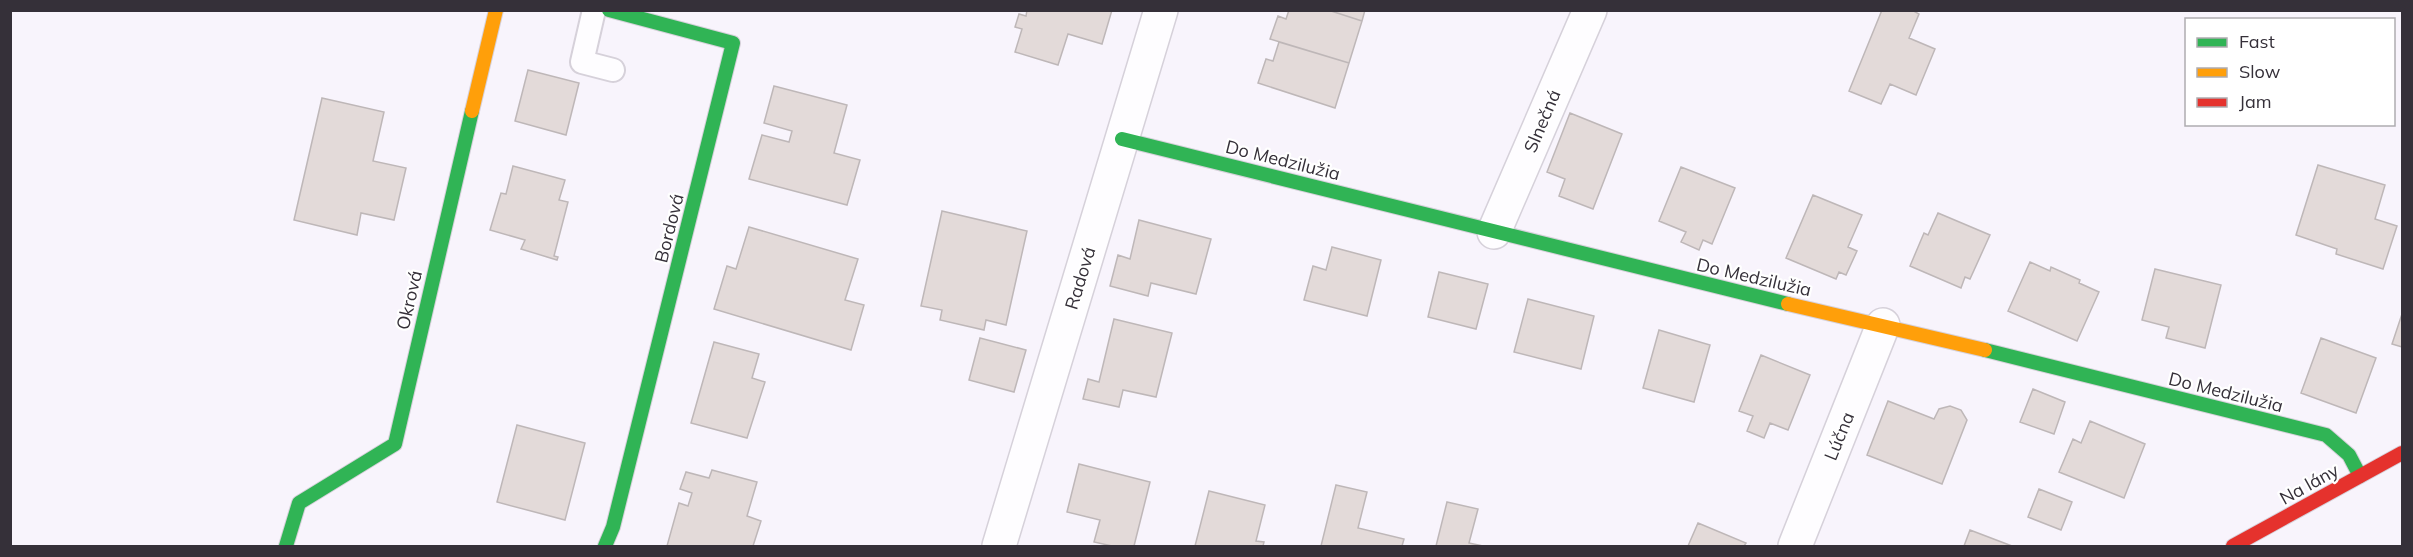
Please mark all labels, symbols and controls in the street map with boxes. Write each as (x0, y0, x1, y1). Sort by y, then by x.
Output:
legend (2185, 18, 2395, 126)
text: Fast (2239, 30, 2275, 53)
text: Slow (2239, 60, 2281, 83)
street label: Slnečná (1518, 86, 1566, 156)
text: Jam (2239, 90, 2272, 113)
street label: Do Medzilužia (1223, 135, 1343, 185)
street label: Bordová (649, 191, 689, 265)
street label: Radová (1060, 244, 1100, 312)
street label: Do Medzilužia (1694, 253, 1814, 301)
street label: Okrová (391, 268, 427, 332)
street label: Do Medzilužia (2166, 367, 2286, 417)
street label: Lúčna (1819, 408, 1859, 464)
street label: Na lány (2275, 458, 2343, 510)

